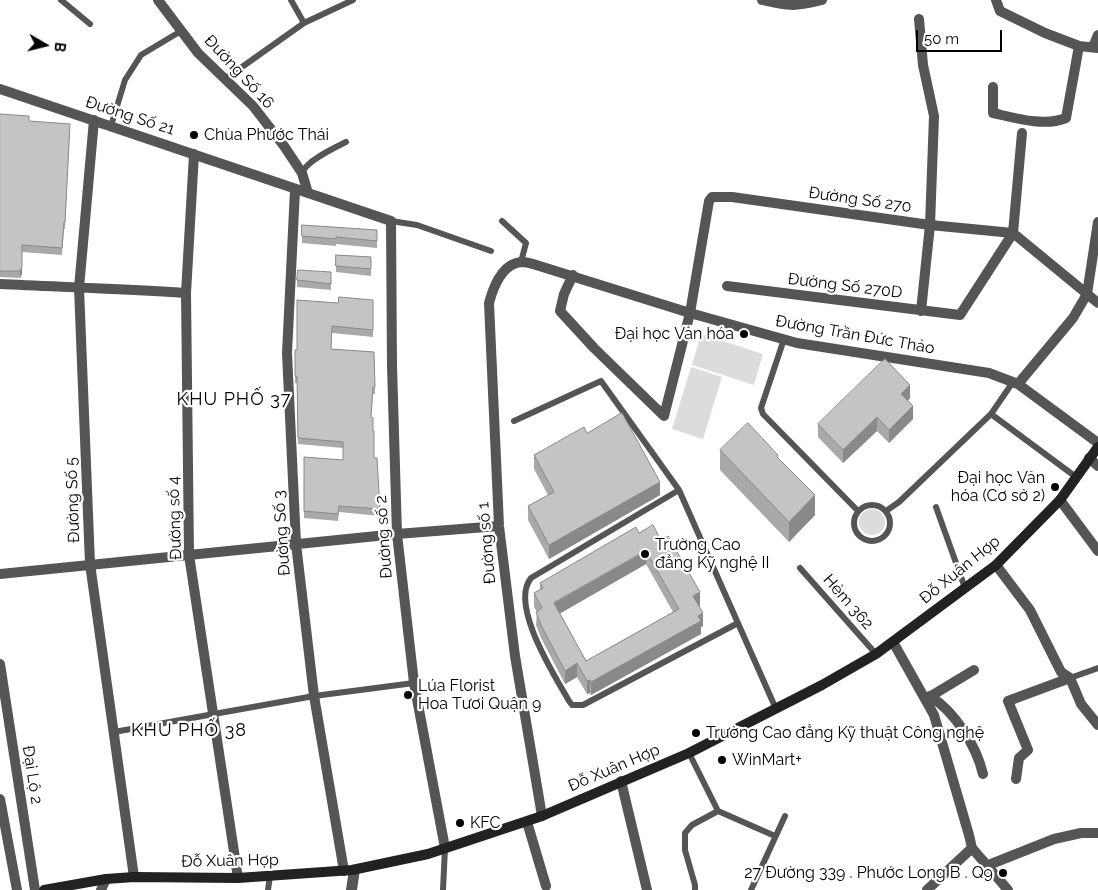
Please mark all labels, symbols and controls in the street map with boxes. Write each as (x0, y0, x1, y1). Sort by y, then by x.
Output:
north arrow (20, 20, 70, 70)
scale bar (918, 20, 1004, 52)
text: 50 m (924, 30, 959, 48)
street label: Đường Số 16 (200, 31, 278, 113)
text: B (51, 41, 68, 53)
street label: Đường Số 21 (83, 93, 177, 139)
place label: Chùa Phước Thái (204, 125, 329, 145)
marker: Chùa Phước Thái (188, 129, 200, 141)
street label: Đường Số 270 (807, 183, 913, 217)
street label: Đường Số 270D (787, 269, 903, 303)
street label: Đường Trần Đức Thảo (774, 312, 936, 358)
place label: Đại học Văn hóa (615, 324, 734, 344)
marker: Đại học Văn hóa (738, 328, 750, 340)
district label: KHU PHỐ 37 (175, 389, 293, 411)
street label: Đường Số 5 (62, 457, 84, 543)
place label: Đại học Văn hóa (Cơ sở 2) (951, 468, 1045, 506)
street label: Đường số 4 (164, 476, 186, 560)
marker: Đại học Văn hóa (Cơ sở 2) (1049, 481, 1061, 493)
street label: Đường Số 3 (269, 490, 295, 576)
street label: Đường số 2 (372, 495, 396, 579)
street label: Đường số 1 (474, 501, 500, 585)
street label: Đỗ Xuân Hợp (916, 532, 1004, 608)
place label: Trường Cao đẳng Kỹ nghệ II (655, 535, 769, 573)
marker: Trường Cao đẳng Kỹ nghệ II (639, 548, 651, 560)
street label: Hẻm 362 (819, 571, 877, 633)
place label: Lúa Florist Hoa Tươi Quận 9 (418, 676, 541, 714)
marker: Lúa Florist Hoa Tươi Quận 9 (402, 689, 414, 701)
district label: KHU PHỐ 38 (130, 720, 248, 742)
place label: Trường Cao đẳng Kỹ thuật Công nghệ (706, 723, 984, 743)
marker: Trường Cao đẳng Kỹ thuật Công nghệ (690, 727, 702, 739)
street label: Đỗ Xuân Hợp (565, 740, 663, 796)
street label: Đại Lộ 2 (18, 744, 46, 806)
place label: WinMart+ (732, 750, 802, 770)
marker: WinMart+ (716, 754, 728, 766)
place label: KFC (470, 813, 500, 833)
marker: KFC (454, 817, 466, 829)
street label: Đỗ Xuân Hợp (181, 851, 279, 871)
place label: 27 Đường 339 . Phước Long B . Q9 (744, 863, 993, 883)
marker: 27 Đường 339 . Phước Long B . Q9 (997, 867, 1009, 879)

